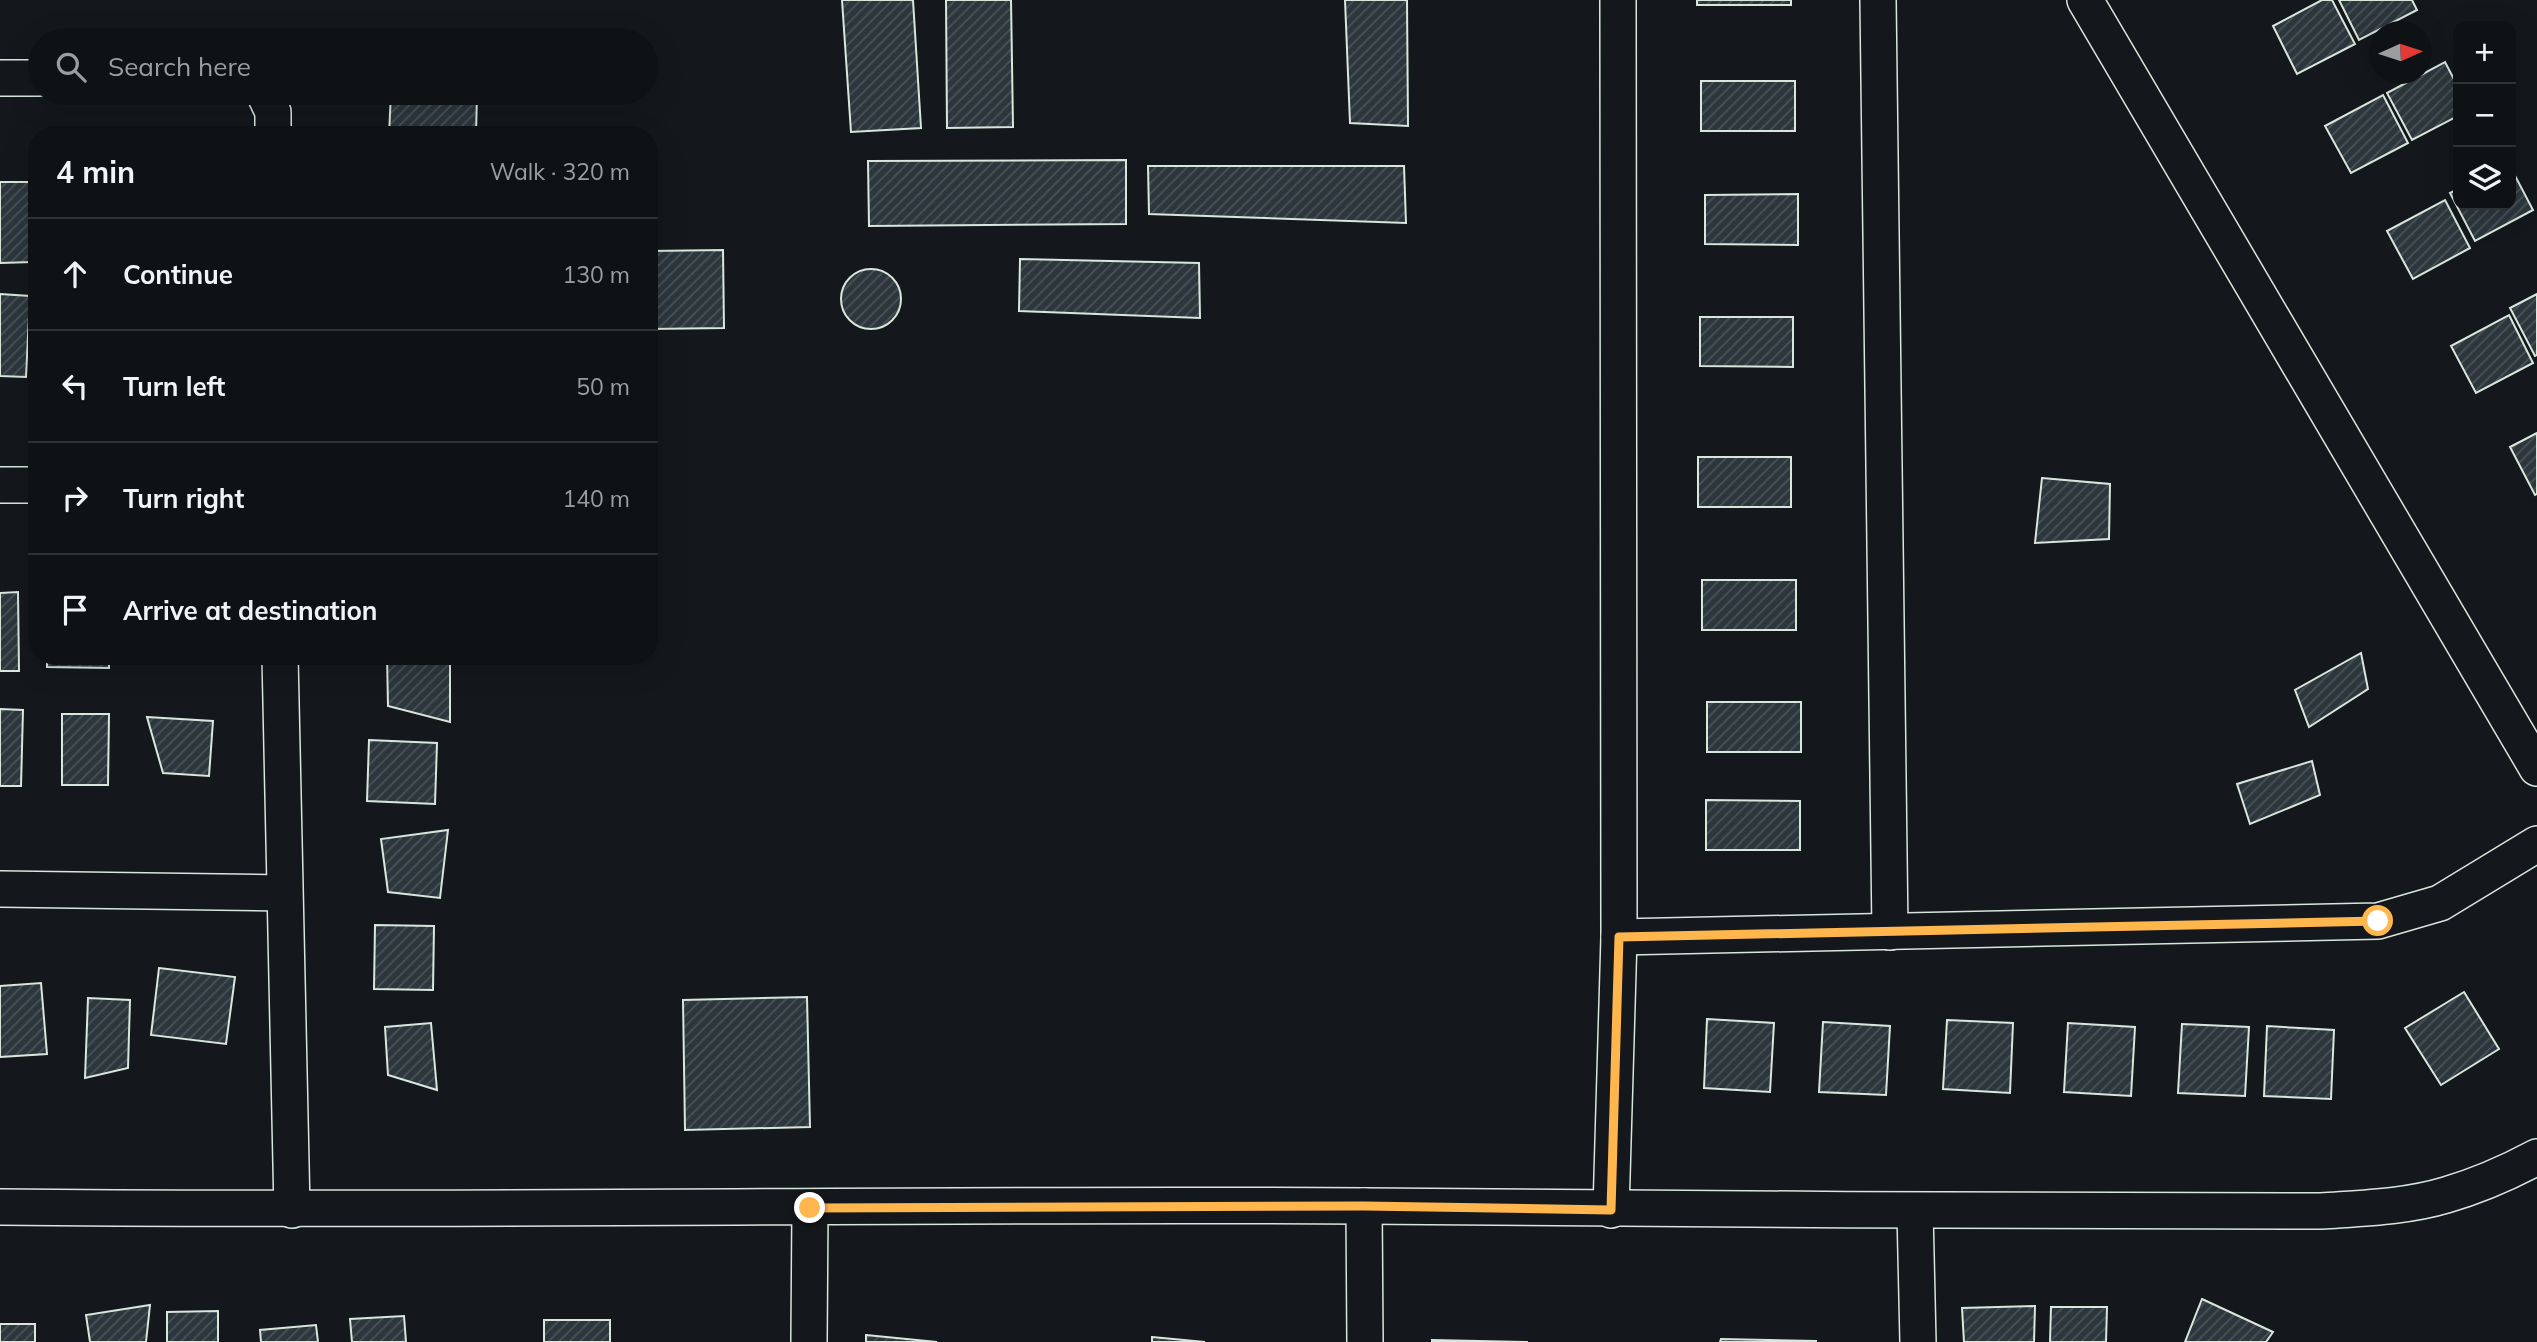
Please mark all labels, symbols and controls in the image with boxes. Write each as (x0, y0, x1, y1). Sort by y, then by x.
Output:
north arrow (2369, 21, 2432, 84)
map controls (2453, 21, 2516, 210)
button: + (2453, 21, 2516, 84)
search box (28, 28, 658, 105)
icon: search (52, 48, 90, 86)
text: Search here (108, 50, 251, 83)
button: − (2453, 84, 2516, 147)
button: layers (2453, 147, 2516, 210)
text: 4 min (56, 153, 135, 191)
text: Walk · 320 m (490, 157, 630, 186)
icon: ahead (56, 255, 94, 293)
text: Continue (123, 258, 233, 291)
text: 130 m (562, 260, 630, 289)
icon: left (56, 367, 94, 405)
text: Turn left (123, 370, 225, 403)
text: 50 m (576, 372, 630, 401)
icon: right (56, 479, 94, 517)
text: Turn right (123, 482, 244, 515)
text: 140 m (562, 484, 630, 513)
icon: arrive (56, 591, 94, 629)
text: Arrive at destination (123, 594, 378, 627)
route start (2362, 905, 2393, 936)
route end (794, 1192, 825, 1223)

